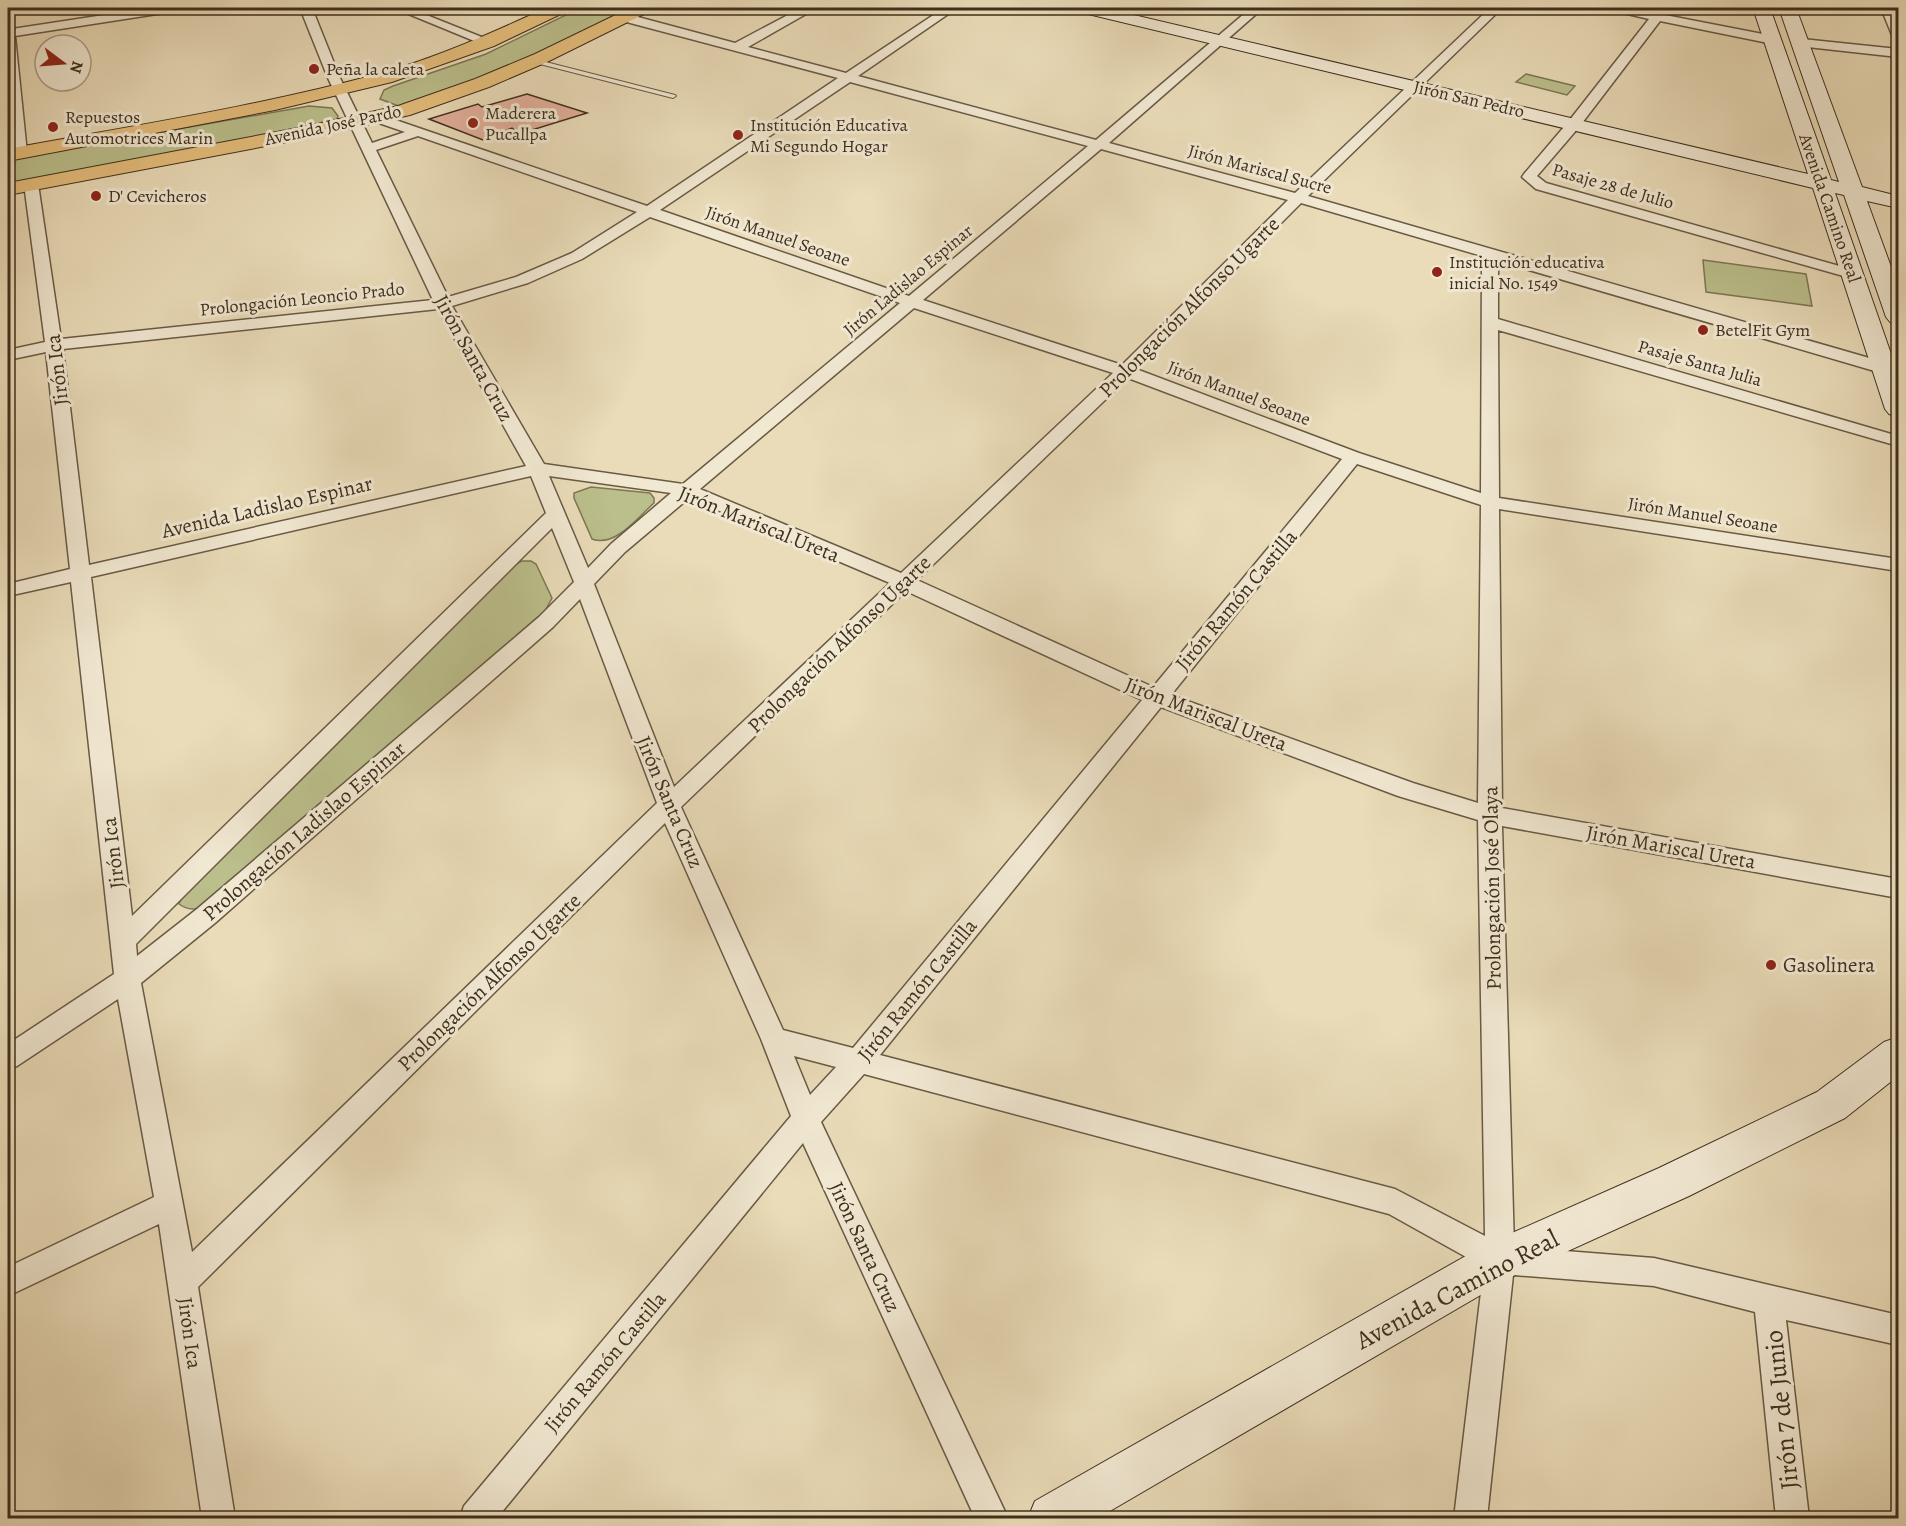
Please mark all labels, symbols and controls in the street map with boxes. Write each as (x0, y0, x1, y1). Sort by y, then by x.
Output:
north arrow (33, 33, 93, 93)
place label: Peña la caleta (326, 57, 425, 81)
text: N (64, 58, 89, 76)
marker: Peña la caleta (307, 62, 321, 76)
street label: Jirón San Pedro (1411, 75, 1527, 123)
street label: Avenida José Pardo (262, 99, 403, 151)
place label: Maderera Pucallpa (485, 101, 557, 146)
place label: Repuestos Automotrices Marin (64, 105, 213, 150)
place label: Institución Educativa Mi Segundo Hogar (750, 113, 908, 158)
marker: Maderera Pucallpa (466, 116, 480, 130)
marker: Repuestos Automotrices Marin (46, 120, 60, 134)
marker: Institución Educativa Mi Segundo Hogar (731, 128, 745, 142)
street label: Avenida Camino Real (1793, 129, 1867, 286)
street label: Jirón Mariscal Sucre (1185, 138, 1335, 200)
street label: Pasaje 28 de Julio (1549, 157, 1677, 215)
place label: D' Cevicheros (108, 184, 207, 208)
marker: D' Cevicheros (89, 189, 103, 203)
street label: Jirón Manuel Seoane (703, 200, 853, 272)
street label: Prolongación Alfonso Ugarte (1092, 210, 1286, 404)
street label: Jirón Ladislao Espinar (838, 219, 978, 341)
place label: Institución educativa inicial No. 1549 (1449, 250, 1605, 295)
marker: Institución educativa inicial No. 1549 (1430, 265, 1444, 279)
street label: Prolongación Leoncio Prado (198, 276, 406, 322)
street label: Jirón Santa Cruz (428, 290, 520, 426)
place label: BetelFit Gym (1715, 318, 1810, 342)
marker: BetelFit Gym (1696, 323, 1710, 337)
street label: Jirón Ica (39, 332, 75, 407)
street label: Pasaje Santa Julia (1635, 334, 1765, 392)
street label: Jirón Manuel Seoane (1164, 355, 1314, 431)
street label: Avenida Ladislao Espinar (158, 469, 375, 545)
street label: Jirón Mariscal Ureta (674, 479, 844, 569)
street label: Jirón Manuel Seoane (1626, 491, 1780, 539)
street label: Jirón Ramón Castilla (1169, 523, 1304, 677)
street label: Prolongación Alfonso Ugarte (741, 549, 937, 739)
street label: Jirón Mariscal Ureta (1121, 670, 1291, 758)
street label: Jirón Santa Cruz (630, 732, 710, 872)
street label: Prolongación Ladislao Espinar (197, 735, 411, 927)
street label: Prolongación José Olaya (1476, 786, 1508, 990)
street label: Jirón Ica (95, 815, 131, 890)
street label: Jirón Mariscal Ureta (1584, 818, 1758, 876)
street label: Prolongación Alfonso Ugarte (391, 887, 587, 1077)
street label: Jirón Ramón Castilla (851, 912, 984, 1067)
place label: Gasolinera (1783, 951, 1875, 979)
marker: Gasolinera (1764, 958, 1778, 972)
street label: Jirón Santa Cruz (823, 1177, 907, 1317)
street label: Avenida Camino Real (1349, 1221, 1565, 1358)
street label: Jirón Ramón Castilla (538, 1285, 673, 1439)
street label: Jirón Ica (171, 1295, 209, 1371)
street label: Jirón 7 de Junio (1756, 1328, 1807, 1492)

